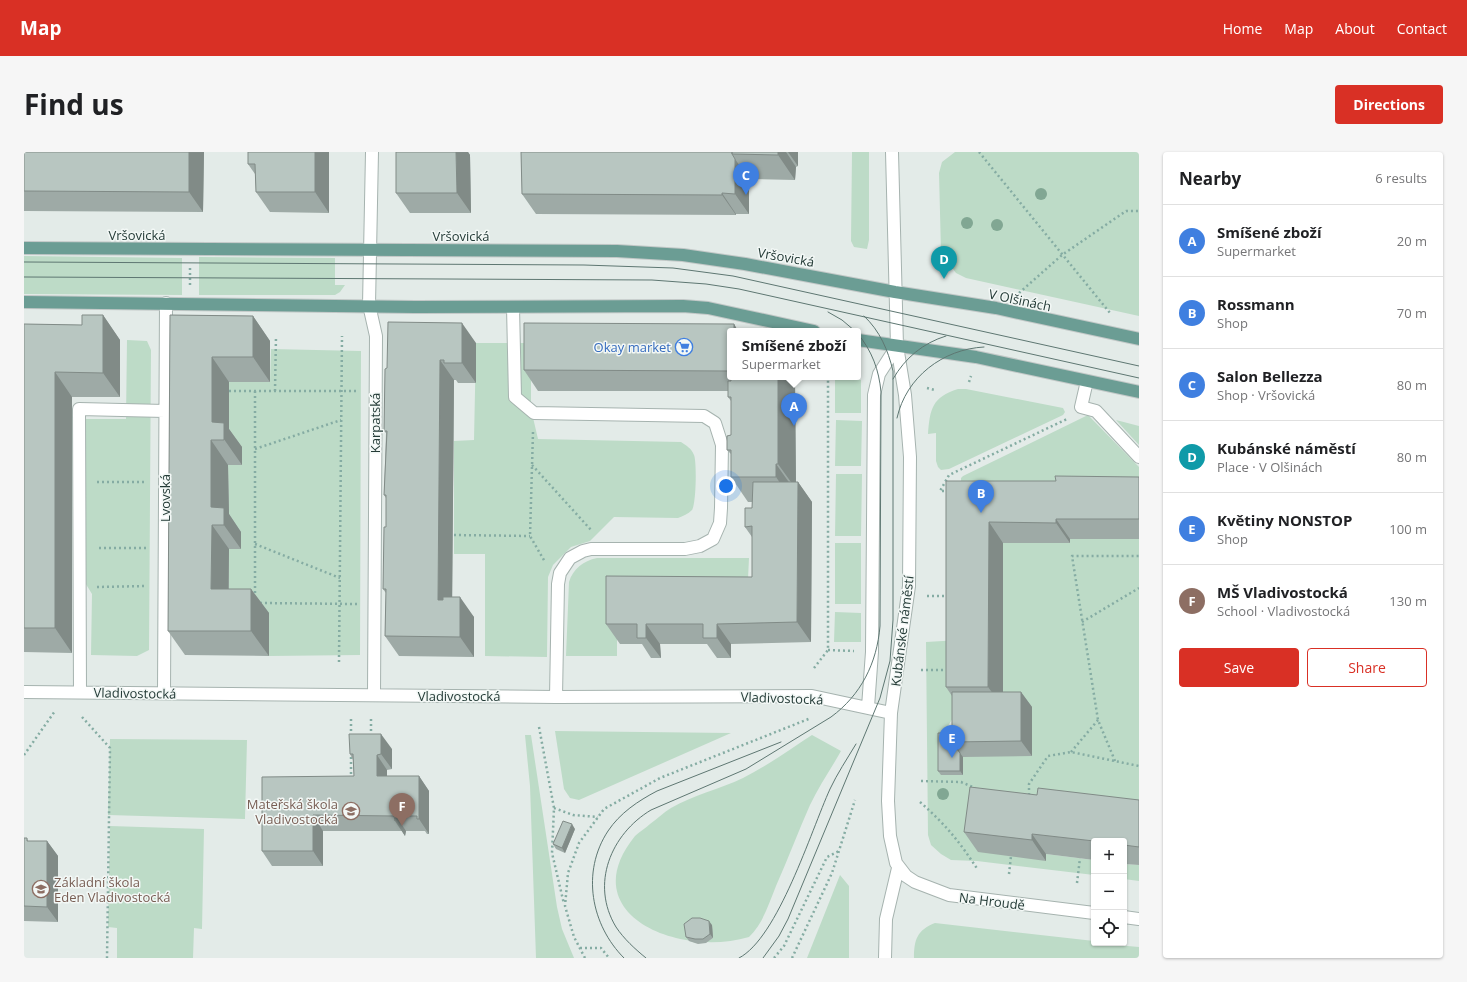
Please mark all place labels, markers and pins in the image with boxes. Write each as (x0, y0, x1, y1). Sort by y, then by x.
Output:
pin: C (733, 162, 759, 195)
pin: D (931, 246, 957, 279)
supermarket icon: Okay market (674, 337, 694, 357)
place label: Okay market (594, 338, 671, 356)
pin: A (781, 393, 807, 426)
pin: B (968, 480, 994, 513)
pin: E (939, 725, 965, 758)
pin: F (389, 793, 415, 826)
place label: Mateřská škola Vladivostocká (247, 795, 338, 828)
school or university icon: Mateřská škola Vladivostocká (341, 801, 361, 821)
place label: Základní škola Eden Vladivostocká (54, 873, 171, 906)
school or university icon: Základní škola Eden Vladivostocká (31, 879, 51, 899)

